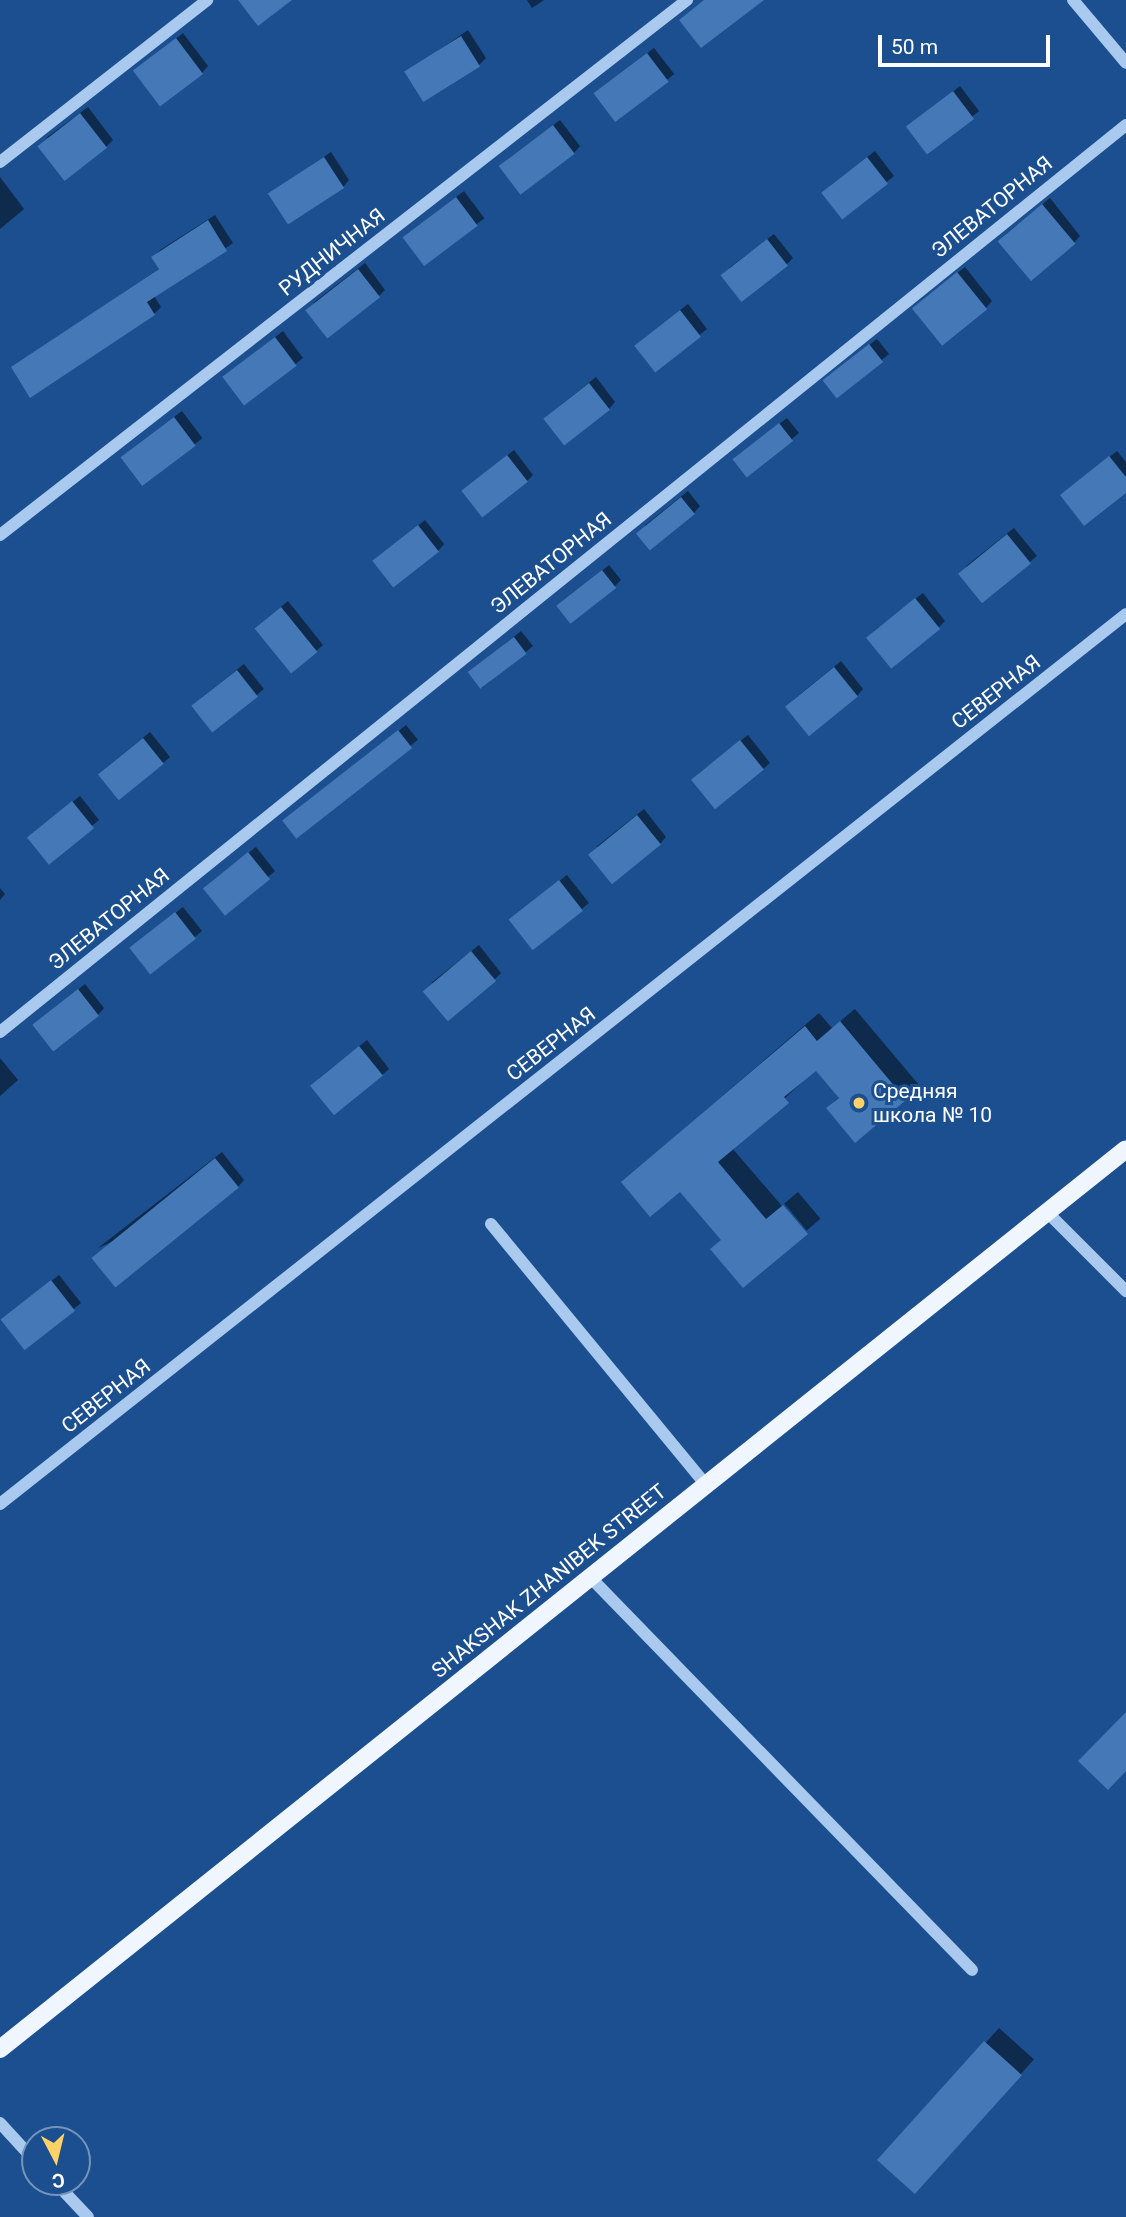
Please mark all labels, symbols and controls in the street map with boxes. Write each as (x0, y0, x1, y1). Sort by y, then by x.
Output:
scale bar (881, 21, 1052, 65)
text: 50 m (891, 35, 938, 59)
street label: ЭЛЕВАТОРНАЯ (926, 151, 1058, 263)
street label: РУДНИЧНАЯ (274, 203, 390, 301)
street label: ЭЛЕВАТОРНАЯ (485, 507, 617, 619)
street label: СЕВЕРНАЯ (946, 649, 1046, 735)
street label: ЭЛЕВАТОРНАЯ (43, 863, 175, 975)
street label: СЕВЕРНАЯ (501, 1001, 601, 1087)
place label: Средняя школа № 10 (873, 1078, 992, 1128)
marker: Средняя школа № 10 (851, 1095, 867, 1111)
street label: СЕВЕРНАЯ (56, 1353, 156, 1439)
street label: SHAKSHAK ZHANIBEK STREET (427, 1479, 671, 1683)
north arrow (21, 2126, 91, 2196)
text: С (51, 2168, 66, 2193)

